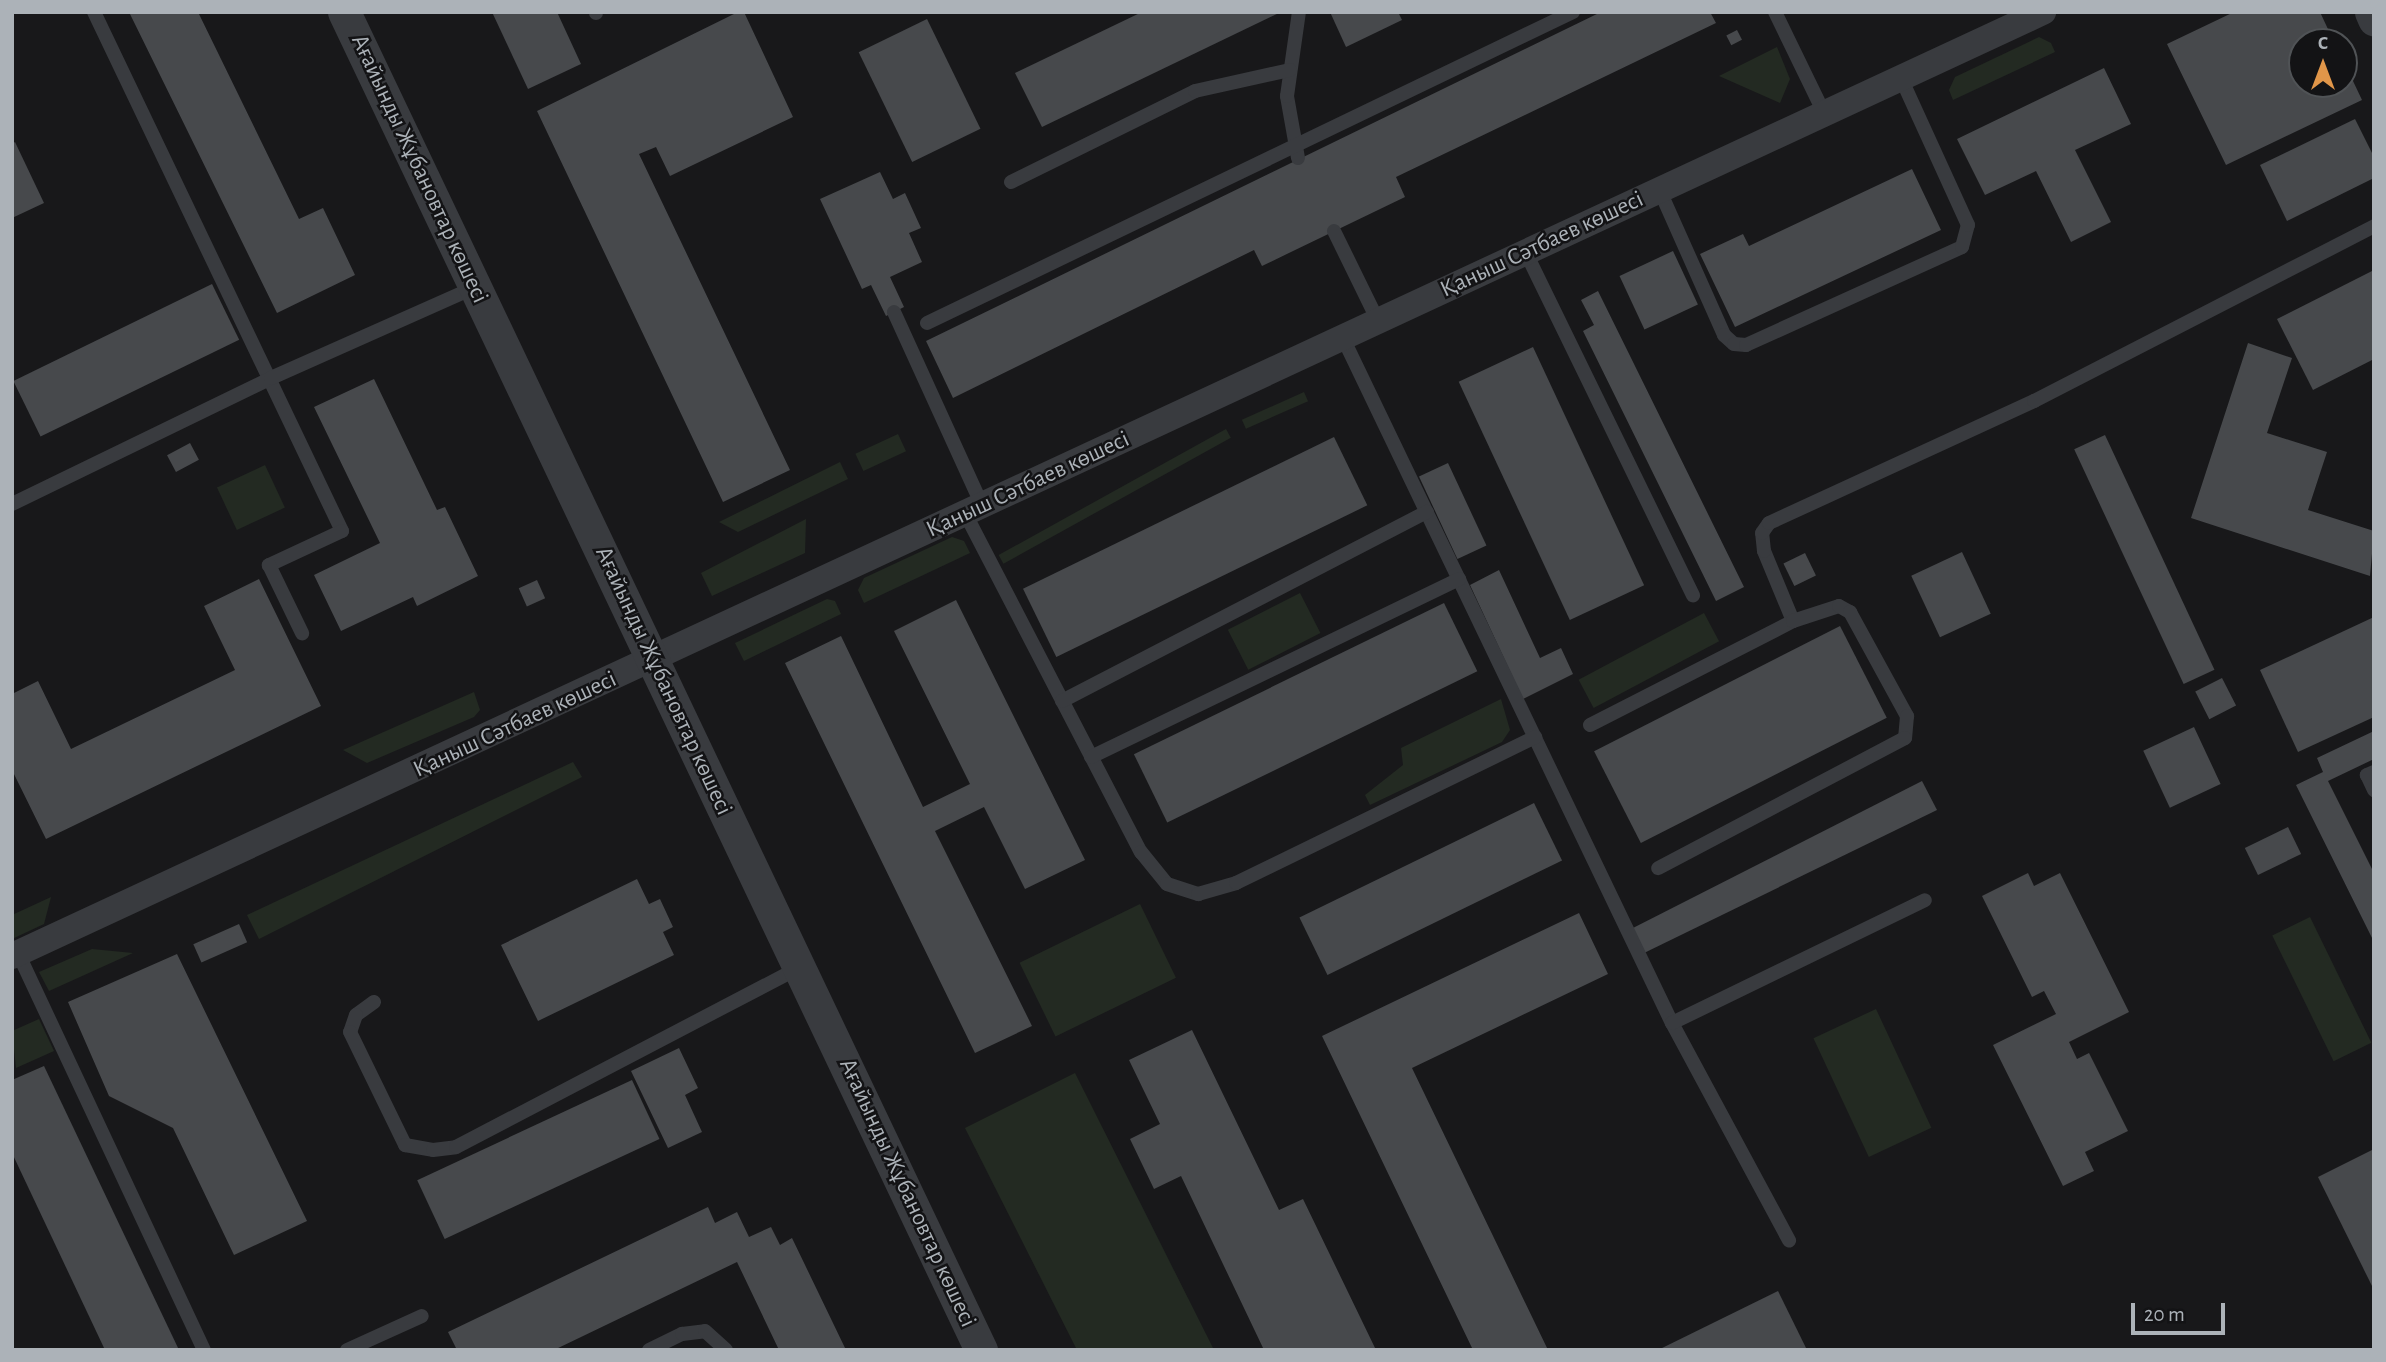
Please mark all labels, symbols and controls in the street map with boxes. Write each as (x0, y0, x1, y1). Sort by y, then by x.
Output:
north arrow (2288, 28, 2358, 98)
street label: Ағайынды Жұбановтар көшесі (344, 30, 494, 308)
text: С (2318, 34, 2328, 53)
street label: Қаныш Сәтбаев көшесі (1436, 185, 1648, 305)
street label: Қаныш Сәтбаев көшесі (922, 425, 1134, 545)
street label: Ағайынды Жұбановтар көшесі (588, 542, 738, 820)
street label: Қаныш Сәтбаев көшесі (409, 665, 621, 785)
street label: Ағайынды Жұбановтар көшесі (832, 1054, 982, 1332)
scale bar (2134, 1288, 2228, 1332)
text: 20 m (2144, 1304, 2185, 1325)

